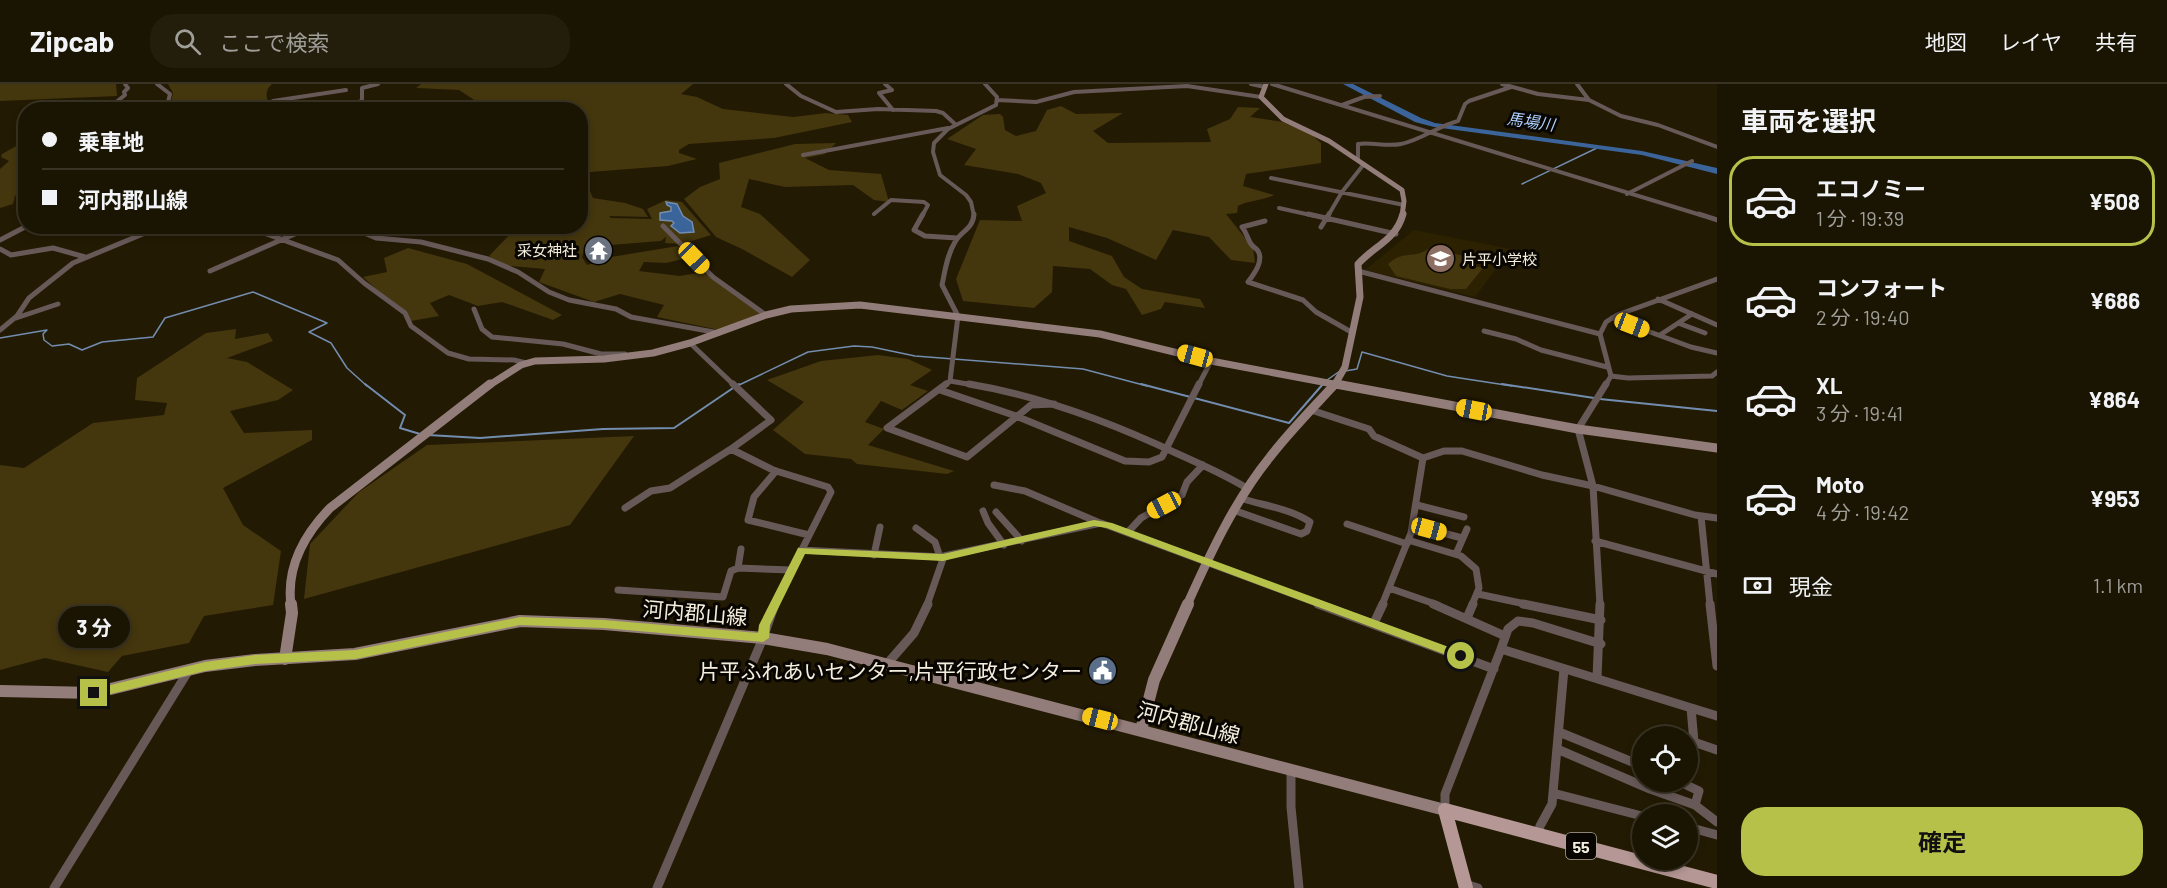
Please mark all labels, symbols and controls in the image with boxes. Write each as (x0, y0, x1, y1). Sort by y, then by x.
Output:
search box (150, 14, 570, 68)
text: Zipcab (30, 24, 114, 58)
icon: search (171, 25, 204, 58)
text: ここで検索 (219, 29, 329, 55)
text: 地図 (1925, 29, 1967, 54)
text: レイヤ (2000, 29, 2062, 54)
text: 共有 (2095, 29, 2137, 54)
text: 車両を選択 (1741, 104, 1876, 136)
water label: 馬場川 (1506, 108, 1558, 134)
text: 乗車地 (78, 128, 144, 154)
icon: car (1744, 174, 1798, 228)
text: エコノミー (1816, 175, 1926, 201)
text: 河内郡山線 (78, 186, 188, 212)
text: ¥508 (2089, 188, 2140, 214)
text: 1 分 · 19:39 (1816, 206, 1904, 230)
temple icon: 采女神社 (582, 234, 614, 266)
car (675, 239, 713, 277)
place label: 采女神社 (517, 241, 577, 259)
school or university icon: 片平小学校 (1425, 243, 1457, 275)
place label: 片平小学校 (1462, 250, 1537, 268)
icon: car (1744, 273, 1798, 327)
text: コンフォート (1816, 274, 1947, 300)
text: ¥686 (2089, 287, 2140, 313)
text: 2 分 · 19:40 (1816, 305, 1909, 329)
car (1612, 310, 1652, 340)
car (1175, 343, 1215, 369)
icon: car (1744, 372, 1798, 426)
text: XL (1816, 372, 1842, 398)
text: ¥864 (2088, 386, 2140, 412)
car (1455, 398, 1493, 422)
text: 3 分 · 19:41 (1816, 401, 1903, 425)
icon: car (1744, 471, 1798, 525)
text: Moto (1816, 471, 1864, 497)
text: ¥953 (2089, 485, 2140, 511)
car (1144, 489, 1184, 521)
text: 4 分 · 19:42 (1816, 500, 1909, 524)
car (1409, 516, 1449, 542)
icon: cash (1741, 569, 1774, 602)
text: 現金 (1789, 573, 1833, 599)
text: 1.1 km (2093, 573, 2143, 597)
street label: 河内郡山線 (642, 595, 748, 629)
callout: 3 分 (58, 606, 130, 648)
text: 3 分 (77, 615, 111, 639)
route start (1447, 642, 1474, 669)
public building icon: 片平ふれあいセンター,片平行政センター (1087, 654, 1119, 686)
place label: 片平ふれあいセンター,片平行政センター (698, 658, 1082, 683)
route end (80, 679, 107, 706)
street label: 河内郡山線 (1135, 696, 1243, 748)
car (1080, 706, 1120, 732)
map controls (1632, 726, 1698, 870)
button: locate (1632, 726, 1698, 792)
button: layers (1632, 804, 1698, 870)
button: 確定 (1741, 807, 2143, 876)
road number: 55 (1566, 833, 1596, 859)

